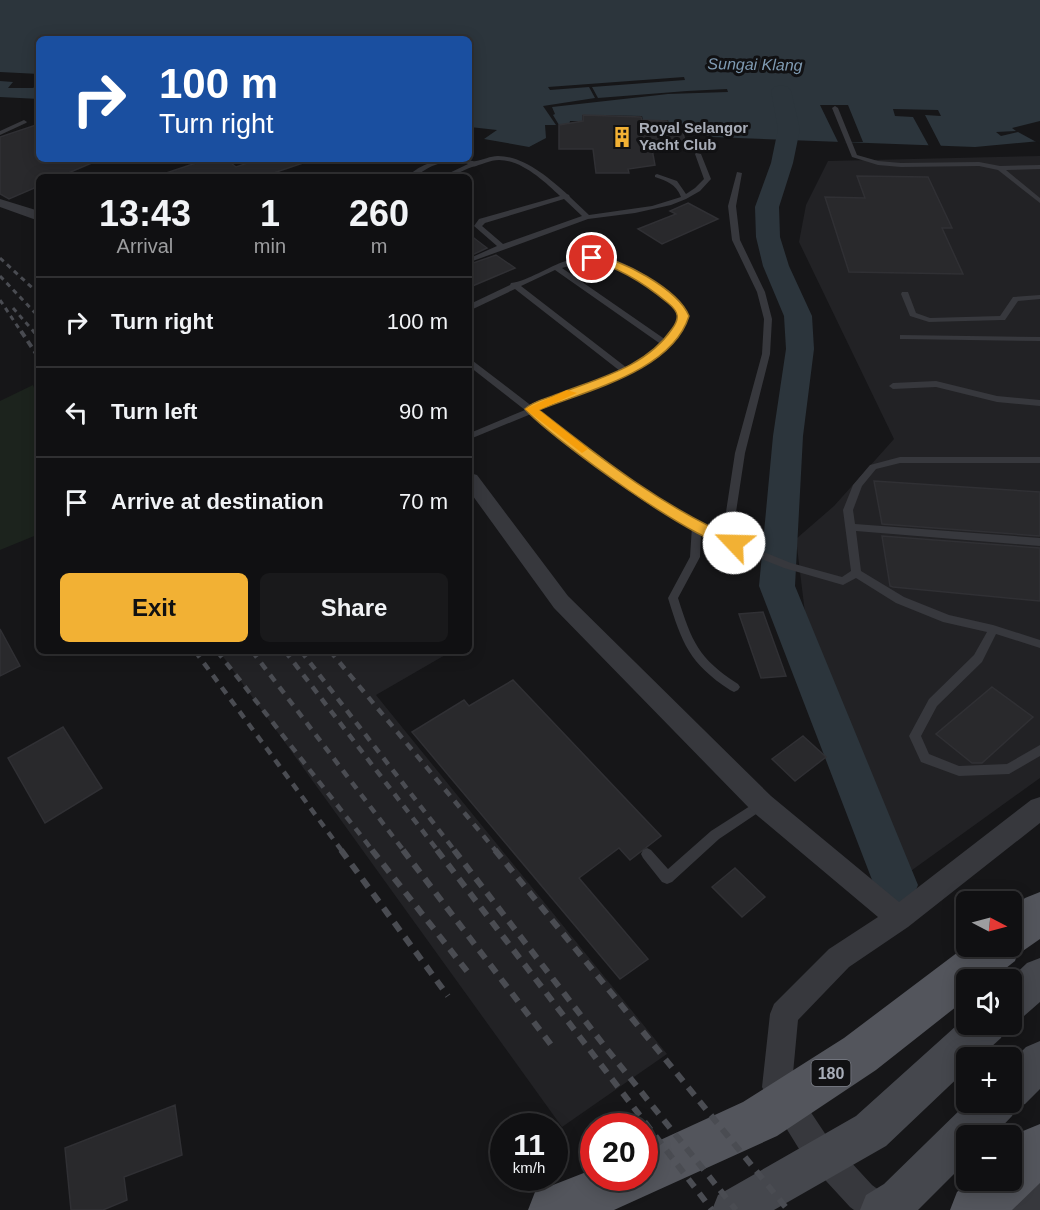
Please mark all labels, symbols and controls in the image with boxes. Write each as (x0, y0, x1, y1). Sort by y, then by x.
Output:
water label: Sungai Klang (707, 55, 803, 74)
icon: right (60, 60, 138, 138)
text: 100 m (159, 60, 278, 107)
text: Turn right (159, 109, 274, 139)
place label: Royal Selangor Yacht Club (639, 119, 748, 153)
building icon: Royal Selangor Yacht Club (610, 125, 634, 149)
text: 13:43 (99, 193, 191, 234)
text: 1 (260, 193, 280, 234)
text: 260 (349, 193, 409, 234)
pin (566, 232, 617, 283)
text: Arrival (117, 235, 173, 257)
text: min (254, 235, 286, 257)
text: m (371, 235, 387, 257)
icon: arrive (575, 241, 608, 274)
icon: right (60, 306, 93, 339)
text: Turn right (111, 309, 213, 334)
text: 100 m (387, 309, 448, 334)
icon: left (60, 396, 93, 429)
text: Turn left (111, 399, 197, 424)
text: 90 m (399, 399, 448, 424)
icon: arrive (60, 486, 93, 519)
text: Arrive at destination (111, 489, 324, 514)
text: 70 m (399, 489, 448, 514)
position arrow (702, 511, 766, 575)
button: Exit (60, 573, 248, 642)
button: Share (260, 573, 448, 642)
north arrow (956, 891, 1022, 957)
map controls (956, 891, 1022, 1191)
button: sound (956, 969, 1022, 1035)
button: + (956, 1047, 1022, 1113)
road number: 180 (812, 1060, 850, 1086)
speed limit sign: 20 (580, 1113, 658, 1191)
button: − (956, 1125, 1022, 1191)
text: 11 (513, 1128, 545, 1161)
text: km/h (513, 1159, 545, 1176)

